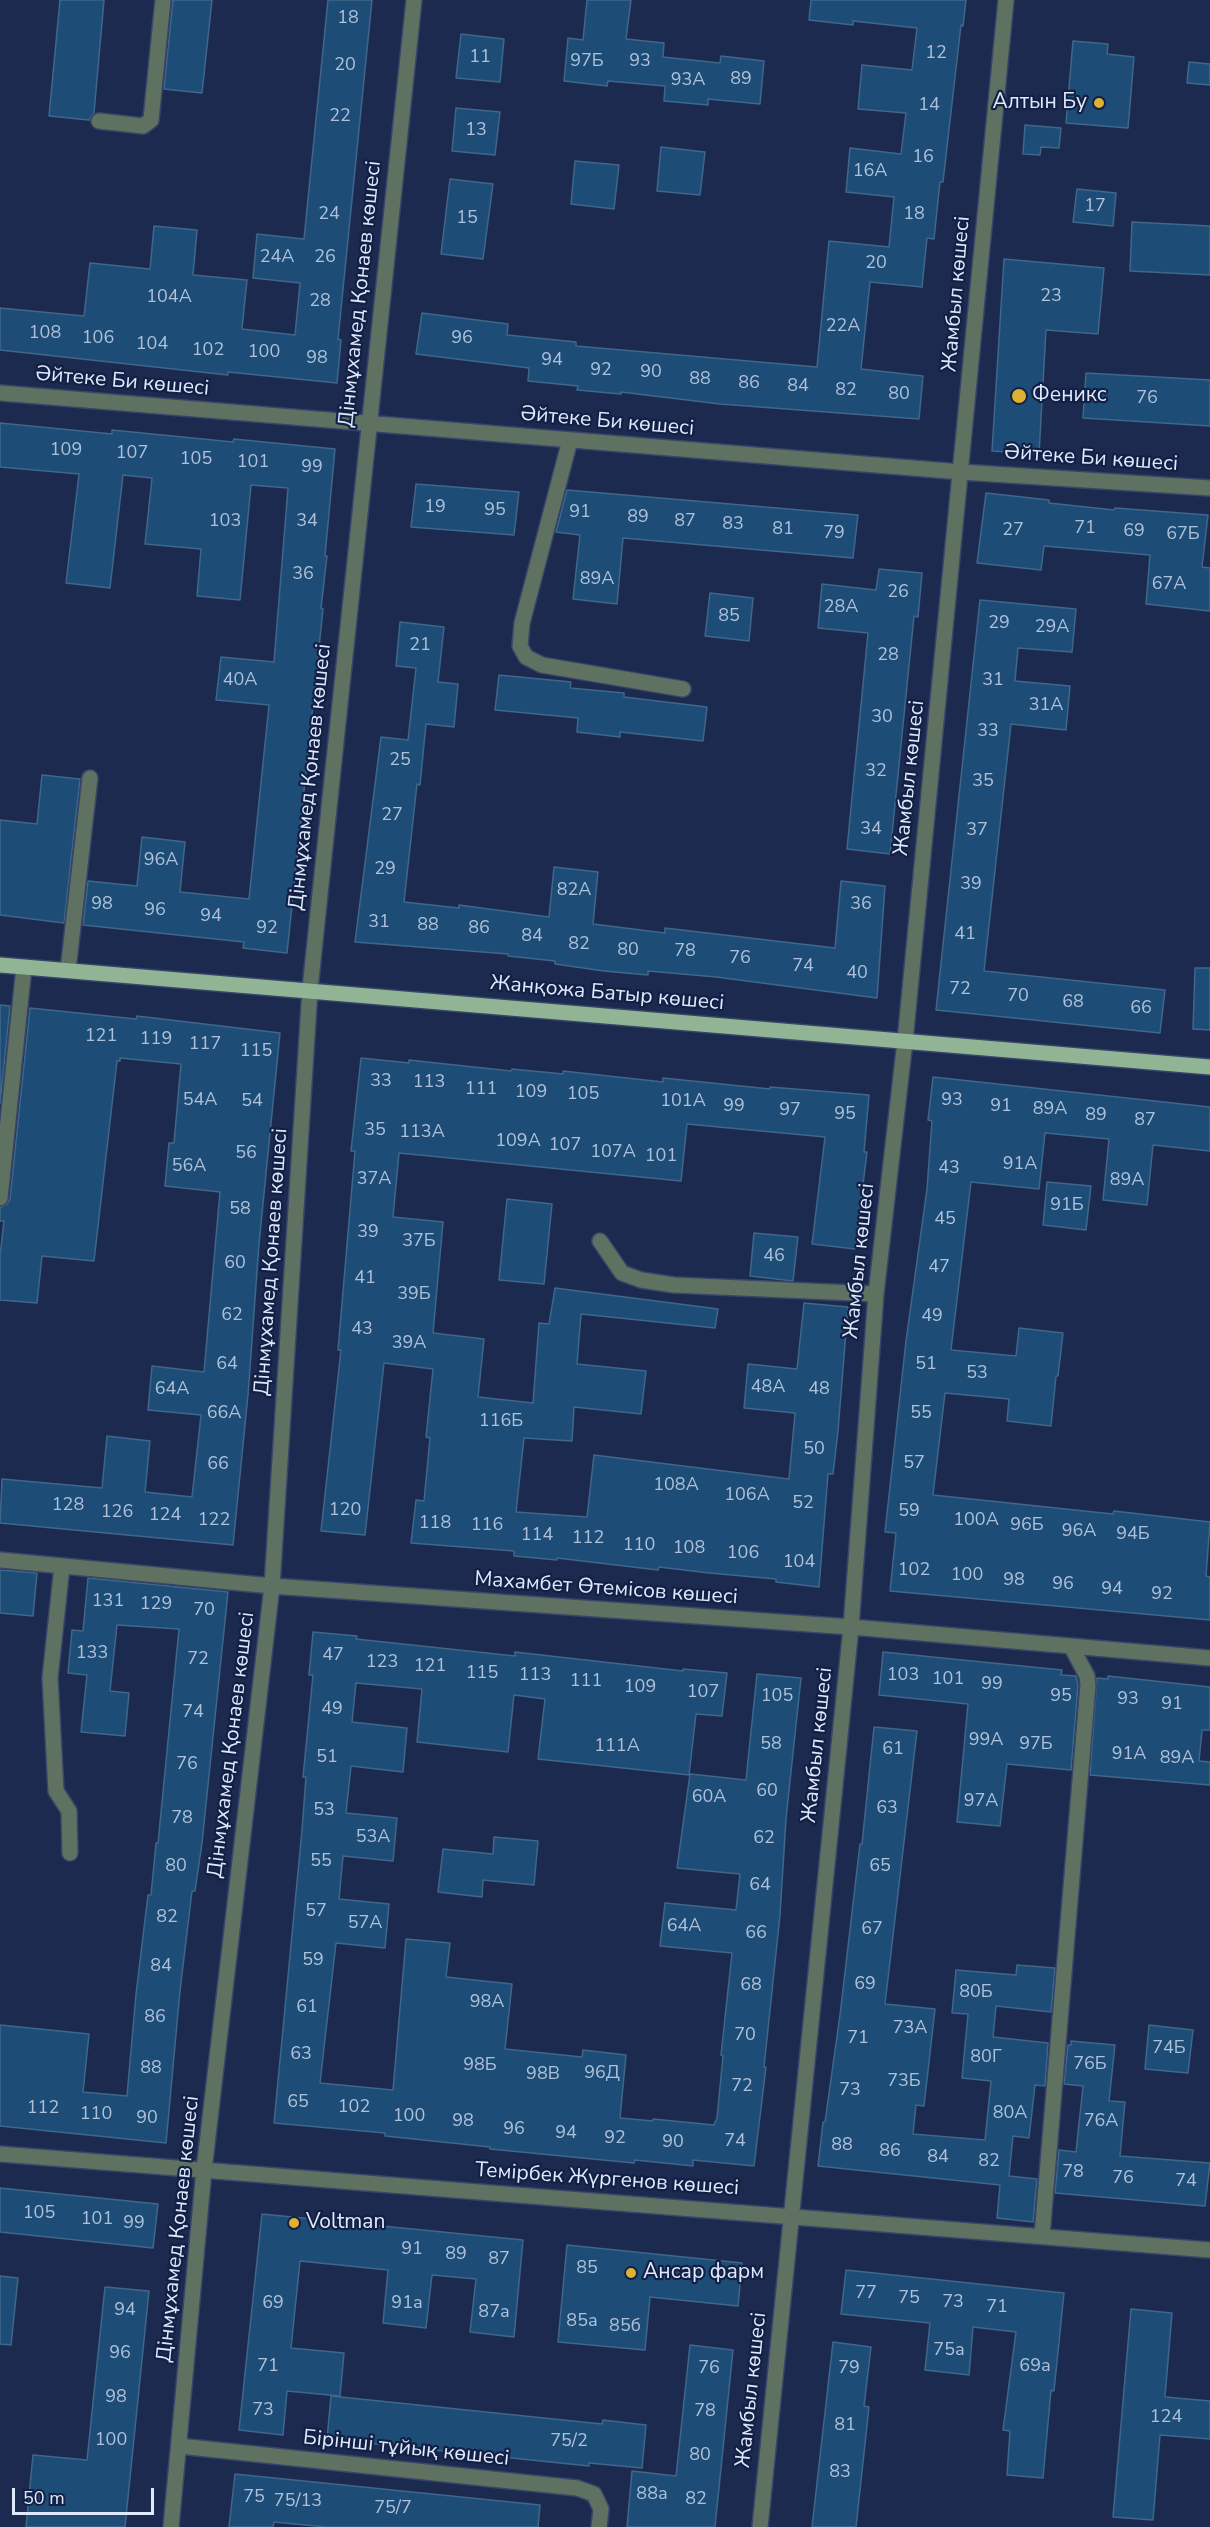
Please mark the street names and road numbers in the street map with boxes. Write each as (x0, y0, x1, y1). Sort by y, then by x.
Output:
street label: Дінмұхамед Қонаев көшесі (334, 160, 388, 428)
street label: Жамбыл көшесі (938, 215, 976, 373)
street label: Әйтеке Би көшесі (34, 362, 210, 402)
street label: Әйтеке Би көшесі (519, 402, 695, 442)
street label: Әйтеке Би көшесі (1003, 440, 1179, 478)
street label: Дінмұхамед Қонаев көшесі (284, 643, 338, 911)
street label: Жамбыл көшесі (889, 699, 931, 857)
street label: Жанқожа Батыр көшесі (489, 971, 725, 1017)
street label: Дінмұхамед Қонаев көшесі (250, 1128, 294, 1396)
street label: Жамбыл көшесі (839, 1182, 881, 1340)
street label: Махамбет Өтемісов көшесі (473, 1567, 739, 1611)
street label: Дінмұхамед Қонаев көшесі (203, 1611, 261, 1879)
street label: Жамбыл көшесі (797, 1666, 839, 1824)
street label: Дінмұхамед Қонаев көшесі (152, 2095, 206, 2363)
street label: Темірбек Жүргенов көшесі (474, 2158, 740, 2202)
street label: Жамбыл көшесі (731, 2311, 773, 2469)
street label: Бірінші тұйық көшесі (302, 2426, 510, 2472)

